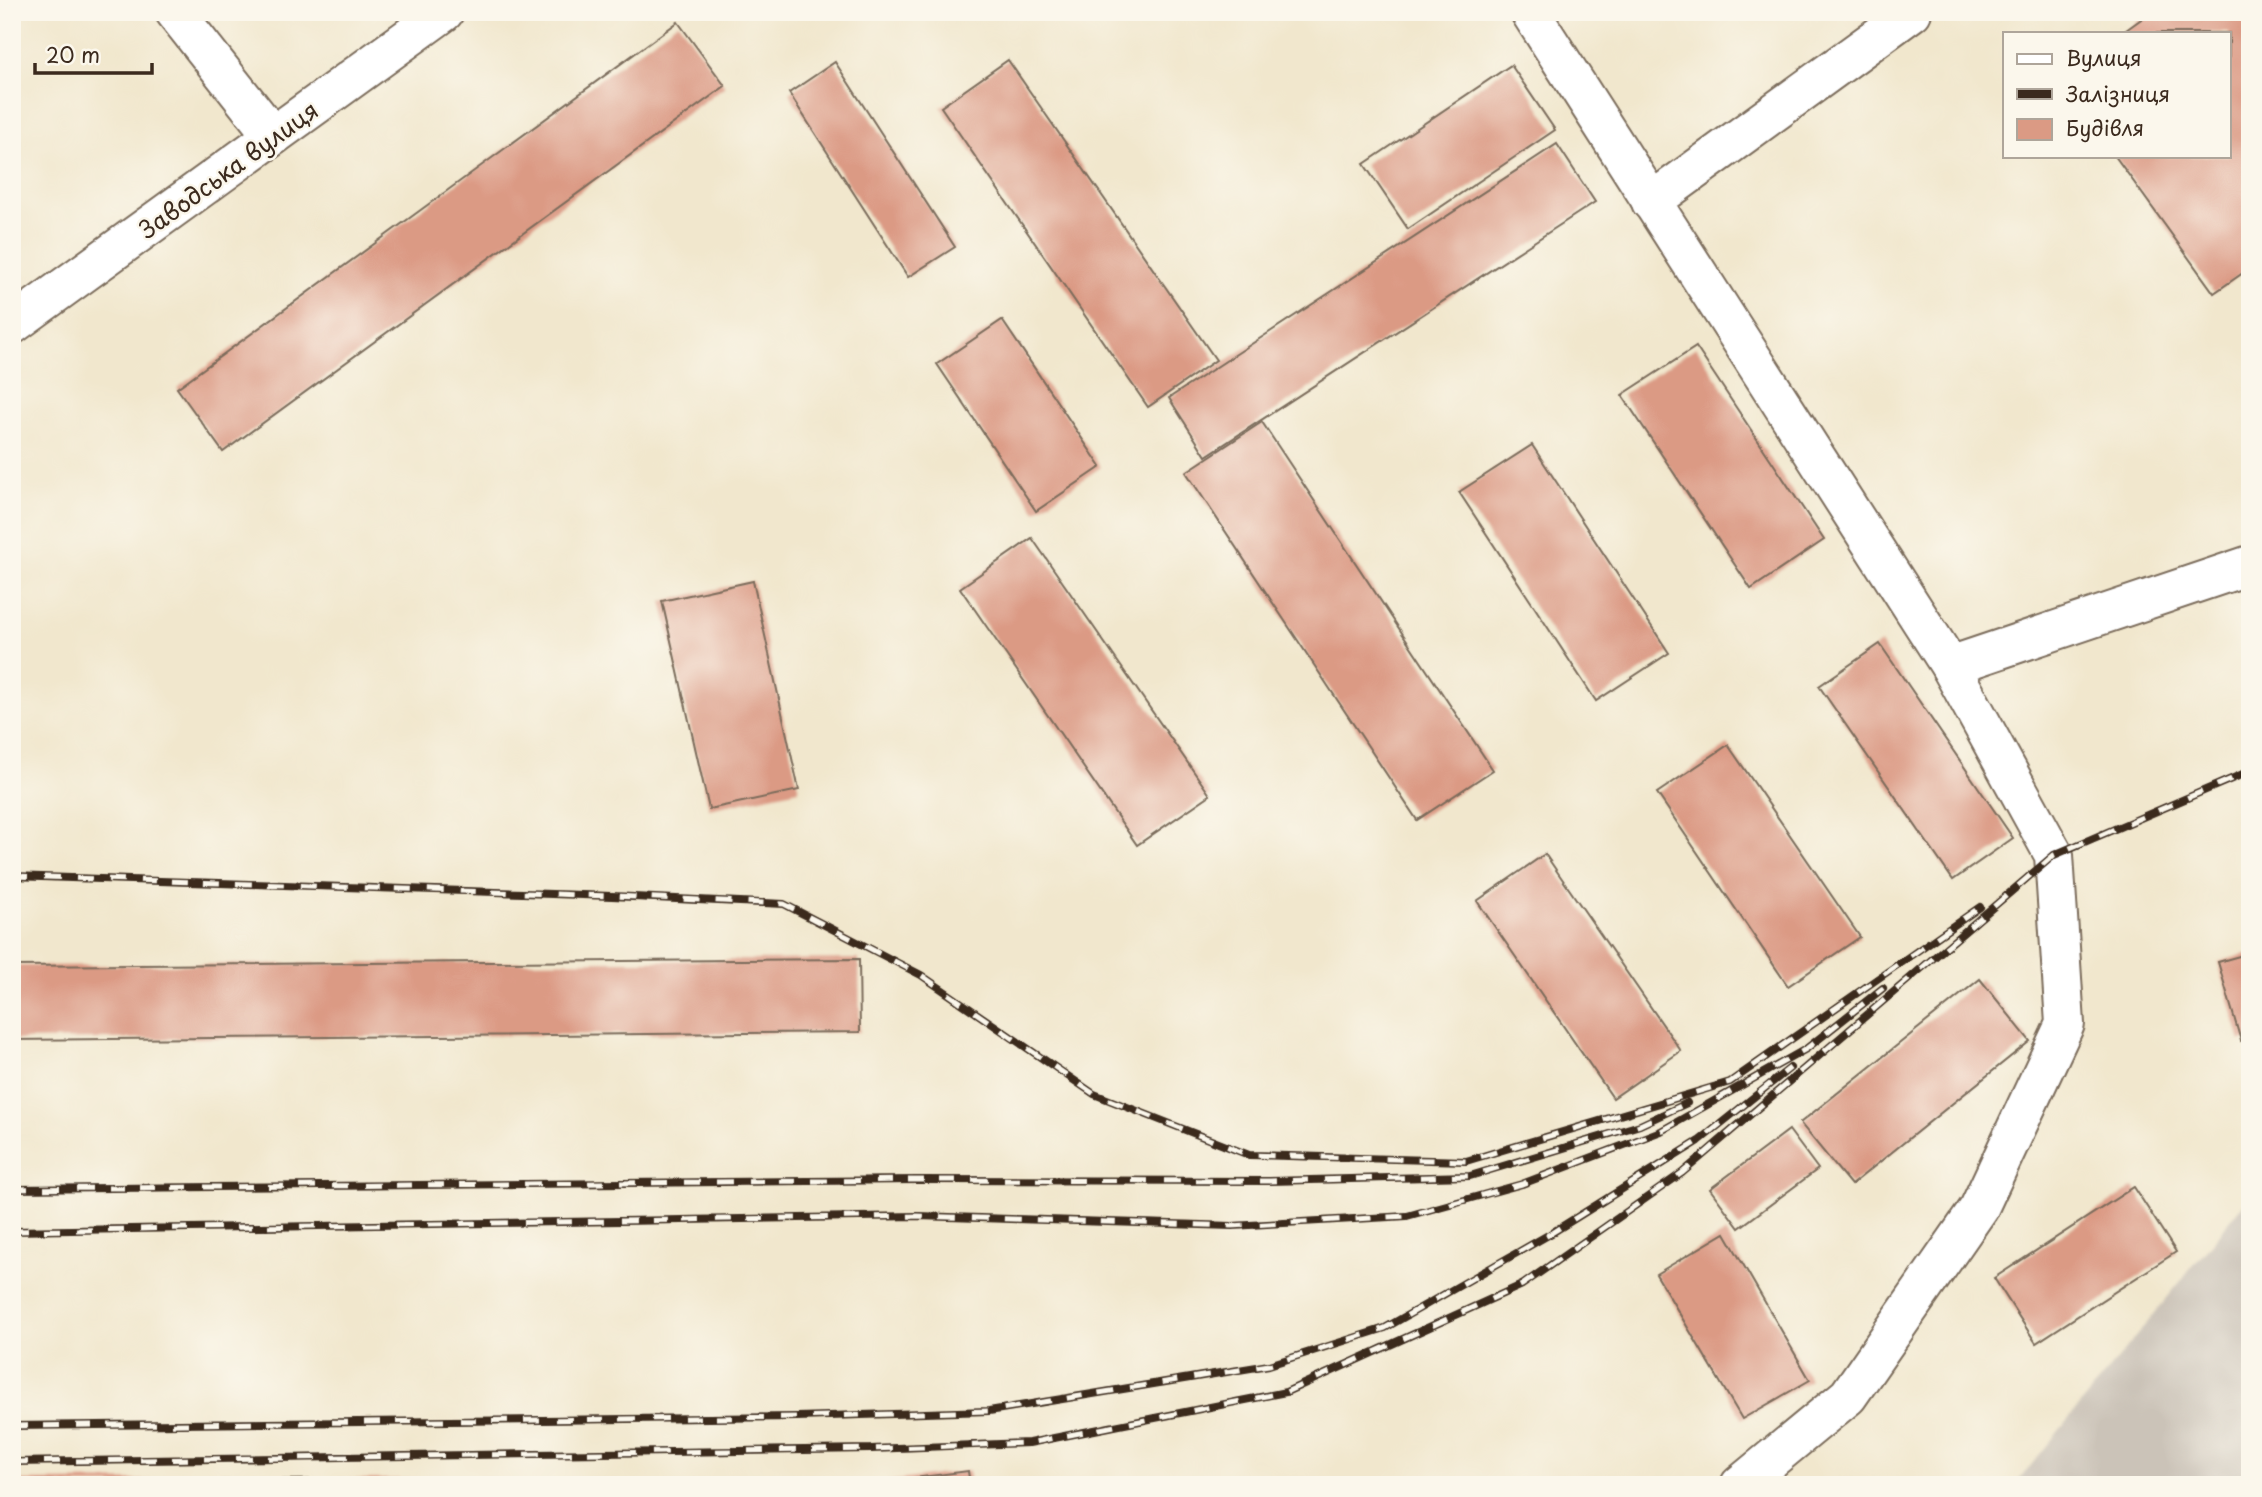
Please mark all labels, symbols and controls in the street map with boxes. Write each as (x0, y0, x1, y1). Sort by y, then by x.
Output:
scale bar (35, 32, 152, 76)
legend (2003, 32, 2230, 158)
text: 20 m (46, 38, 100, 70)
text: Вулиця (2066, 41, 2142, 73)
text: Залізниця (2065, 77, 2170, 109)
street label: Заводська вулиця (131, 92, 325, 246)
text: Будівля (2066, 111, 2144, 143)

